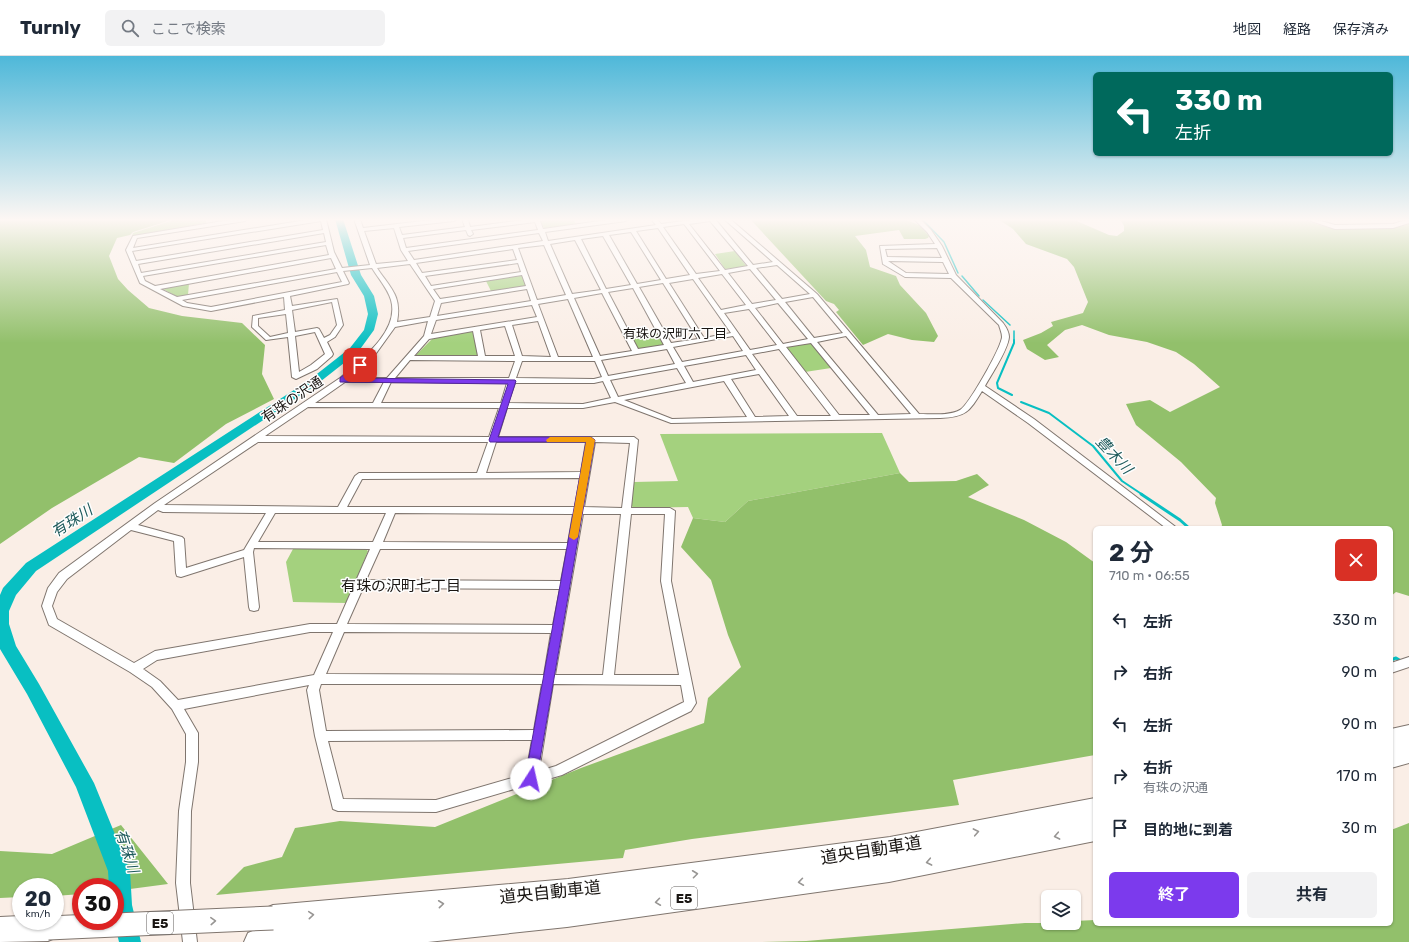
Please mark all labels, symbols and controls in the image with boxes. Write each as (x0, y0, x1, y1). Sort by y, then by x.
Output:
search box (105, 10, 385, 46)
text: Turnly (20, 16, 81, 39)
icon: search (119, 17, 141, 39)
text: ここで検索 (151, 20, 226, 38)
text: 地図 (1233, 21, 1261, 38)
text: 経路 (1283, 21, 1311, 38)
text: 保存済み (1333, 21, 1389, 38)
text: 330 m (1175, 84, 1263, 117)
icon: left (1109, 88, 1161, 140)
text: 左折 (1175, 122, 1211, 144)
district label: 有珠の沢町六丁目 (623, 326, 727, 341)
pin (343, 348, 377, 382)
icon: arrive (349, 354, 371, 376)
street label: 有珠の沢通 (259, 373, 326, 426)
water label: 豊木川 (1092, 432, 1137, 479)
water label: 有珠川 (48, 500, 97, 541)
text: 2 分 (1109, 539, 1154, 567)
button: close (1335, 539, 1377, 581)
text: 710 m · 06:55 (1109, 568, 1190, 583)
district label: 有珠の沢町七丁目 (341, 577, 461, 595)
icon: left (1109, 609, 1131, 631)
text: 330 m (1332, 611, 1377, 629)
text: 左折 (1143, 613, 1173, 631)
icon: right (1109, 661, 1131, 683)
text: 90 m (1342, 663, 1377, 681)
text: 右折 (1143, 665, 1173, 683)
icon: left (1109, 713, 1131, 735)
text: 90 m (1342, 715, 1377, 733)
text: 左折 (1143, 717, 1173, 735)
position arrow (510, 758, 552, 800)
text: 右折 (1143, 759, 1173, 777)
icon: right (1109, 765, 1131, 787)
text: 170 m (1336, 767, 1377, 785)
text: 有珠の沢通 (1143, 780, 1208, 795)
icon: arrive (1109, 817, 1131, 839)
text: 30 m (1341, 819, 1377, 837)
text: 目的地に到着 (1143, 821, 1233, 839)
water label: 有珠川 (111, 827, 143, 877)
one-way arrow (973, 829, 979, 837)
street label: 道央自動車道 (819, 832, 923, 868)
one-way arrow (1054, 832, 1060, 840)
one-way arrow (926, 858, 933, 866)
one-way arrow (692, 870, 698, 879)
button: 終了 (1109, 872, 1239, 918)
button: 共有 (1247, 872, 1377, 918)
street label: 道央自動車道 (498, 877, 602, 907)
one-way arrow (798, 877, 804, 886)
speed limit sign: 30 (72, 878, 124, 930)
text: 20 (25, 887, 51, 911)
road number: E5 (671, 887, 697, 909)
map controls (1041, 890, 1081, 930)
button: layers (1041, 890, 1081, 930)
one-way arrow (655, 897, 661, 906)
one-way arrow (438, 899, 444, 908)
text: km/h (26, 908, 50, 920)
one-way arrow (308, 910, 314, 919)
road number: E5 (147, 912, 173, 934)
one-way arrow (210, 916, 216, 925)

